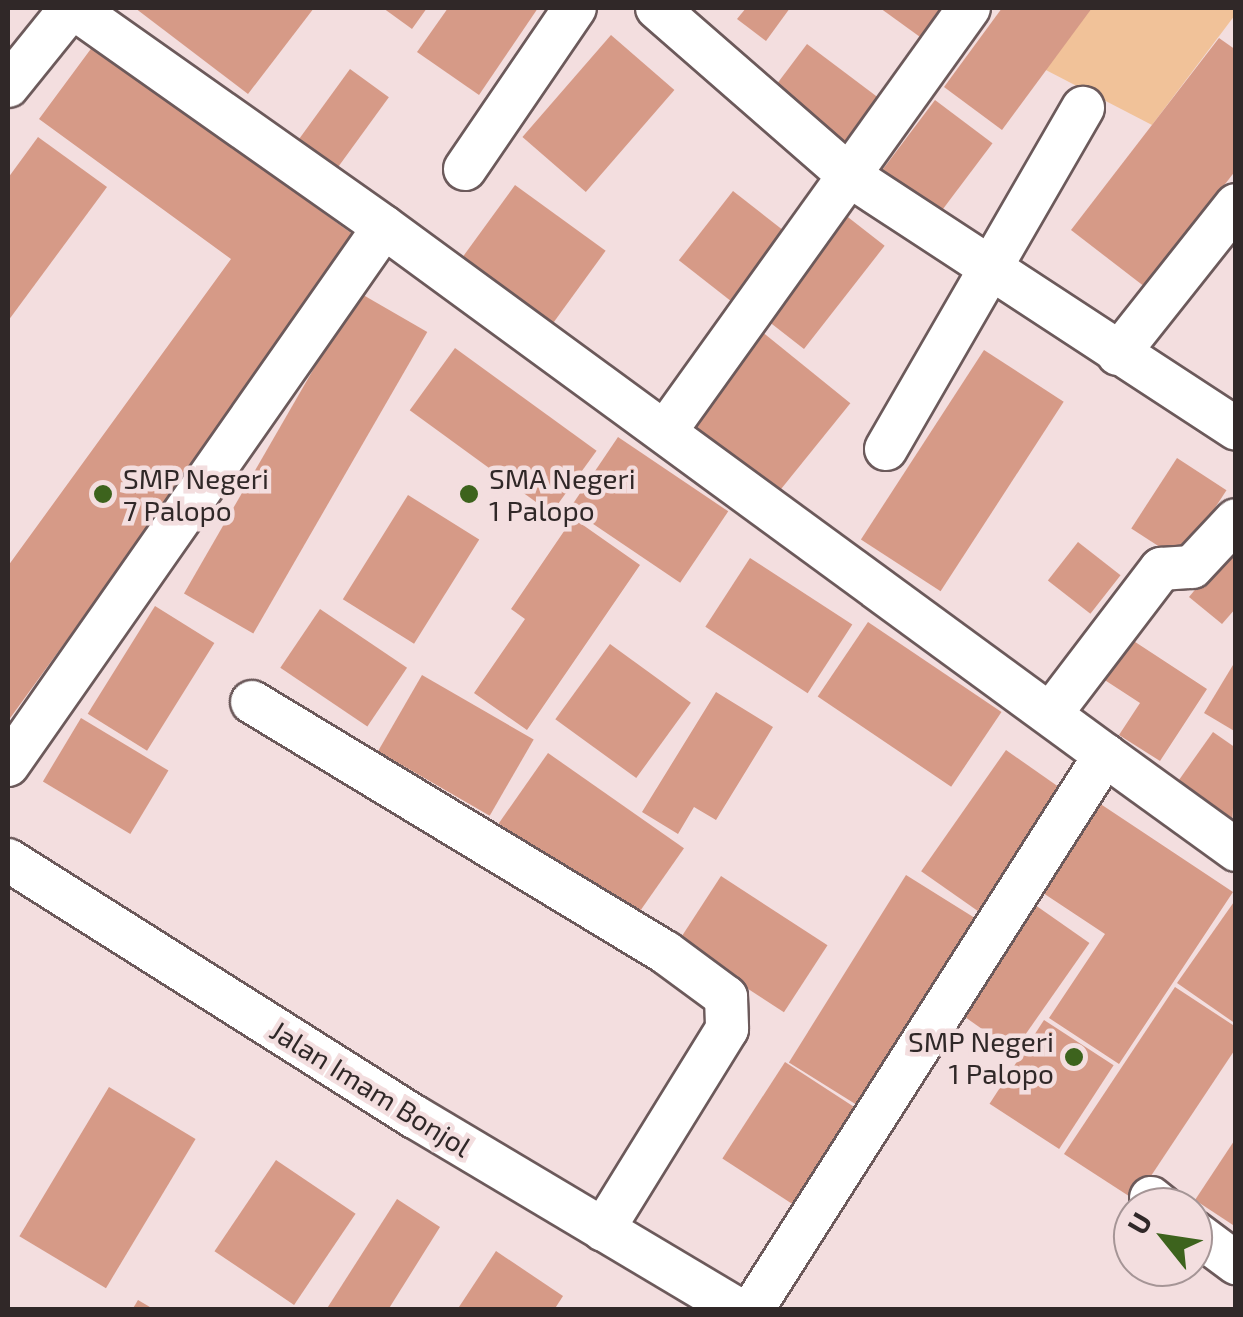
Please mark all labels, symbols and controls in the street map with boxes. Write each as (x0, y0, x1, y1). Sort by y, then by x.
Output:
place label: SMP Negeri 7 Palopo (123, 461, 270, 527)
place label: SMA Negeri 1 Palopo (489, 461, 636, 527)
marker: SMP Negeri 7 Palopo (92, 483, 114, 505)
marker: SMA Negeri 1 Palopo (458, 483, 480, 505)
street label: Jalan Imam Bonjol (265, 1013, 477, 1163)
place label: SMP Negeri 1 Palopo (907, 1024, 1054, 1090)
marker: SMP Negeri 1 Palopo (1063, 1046, 1085, 1068)
north arrow (1113, 1187, 1213, 1287)
text: U (1119, 1206, 1158, 1240)

